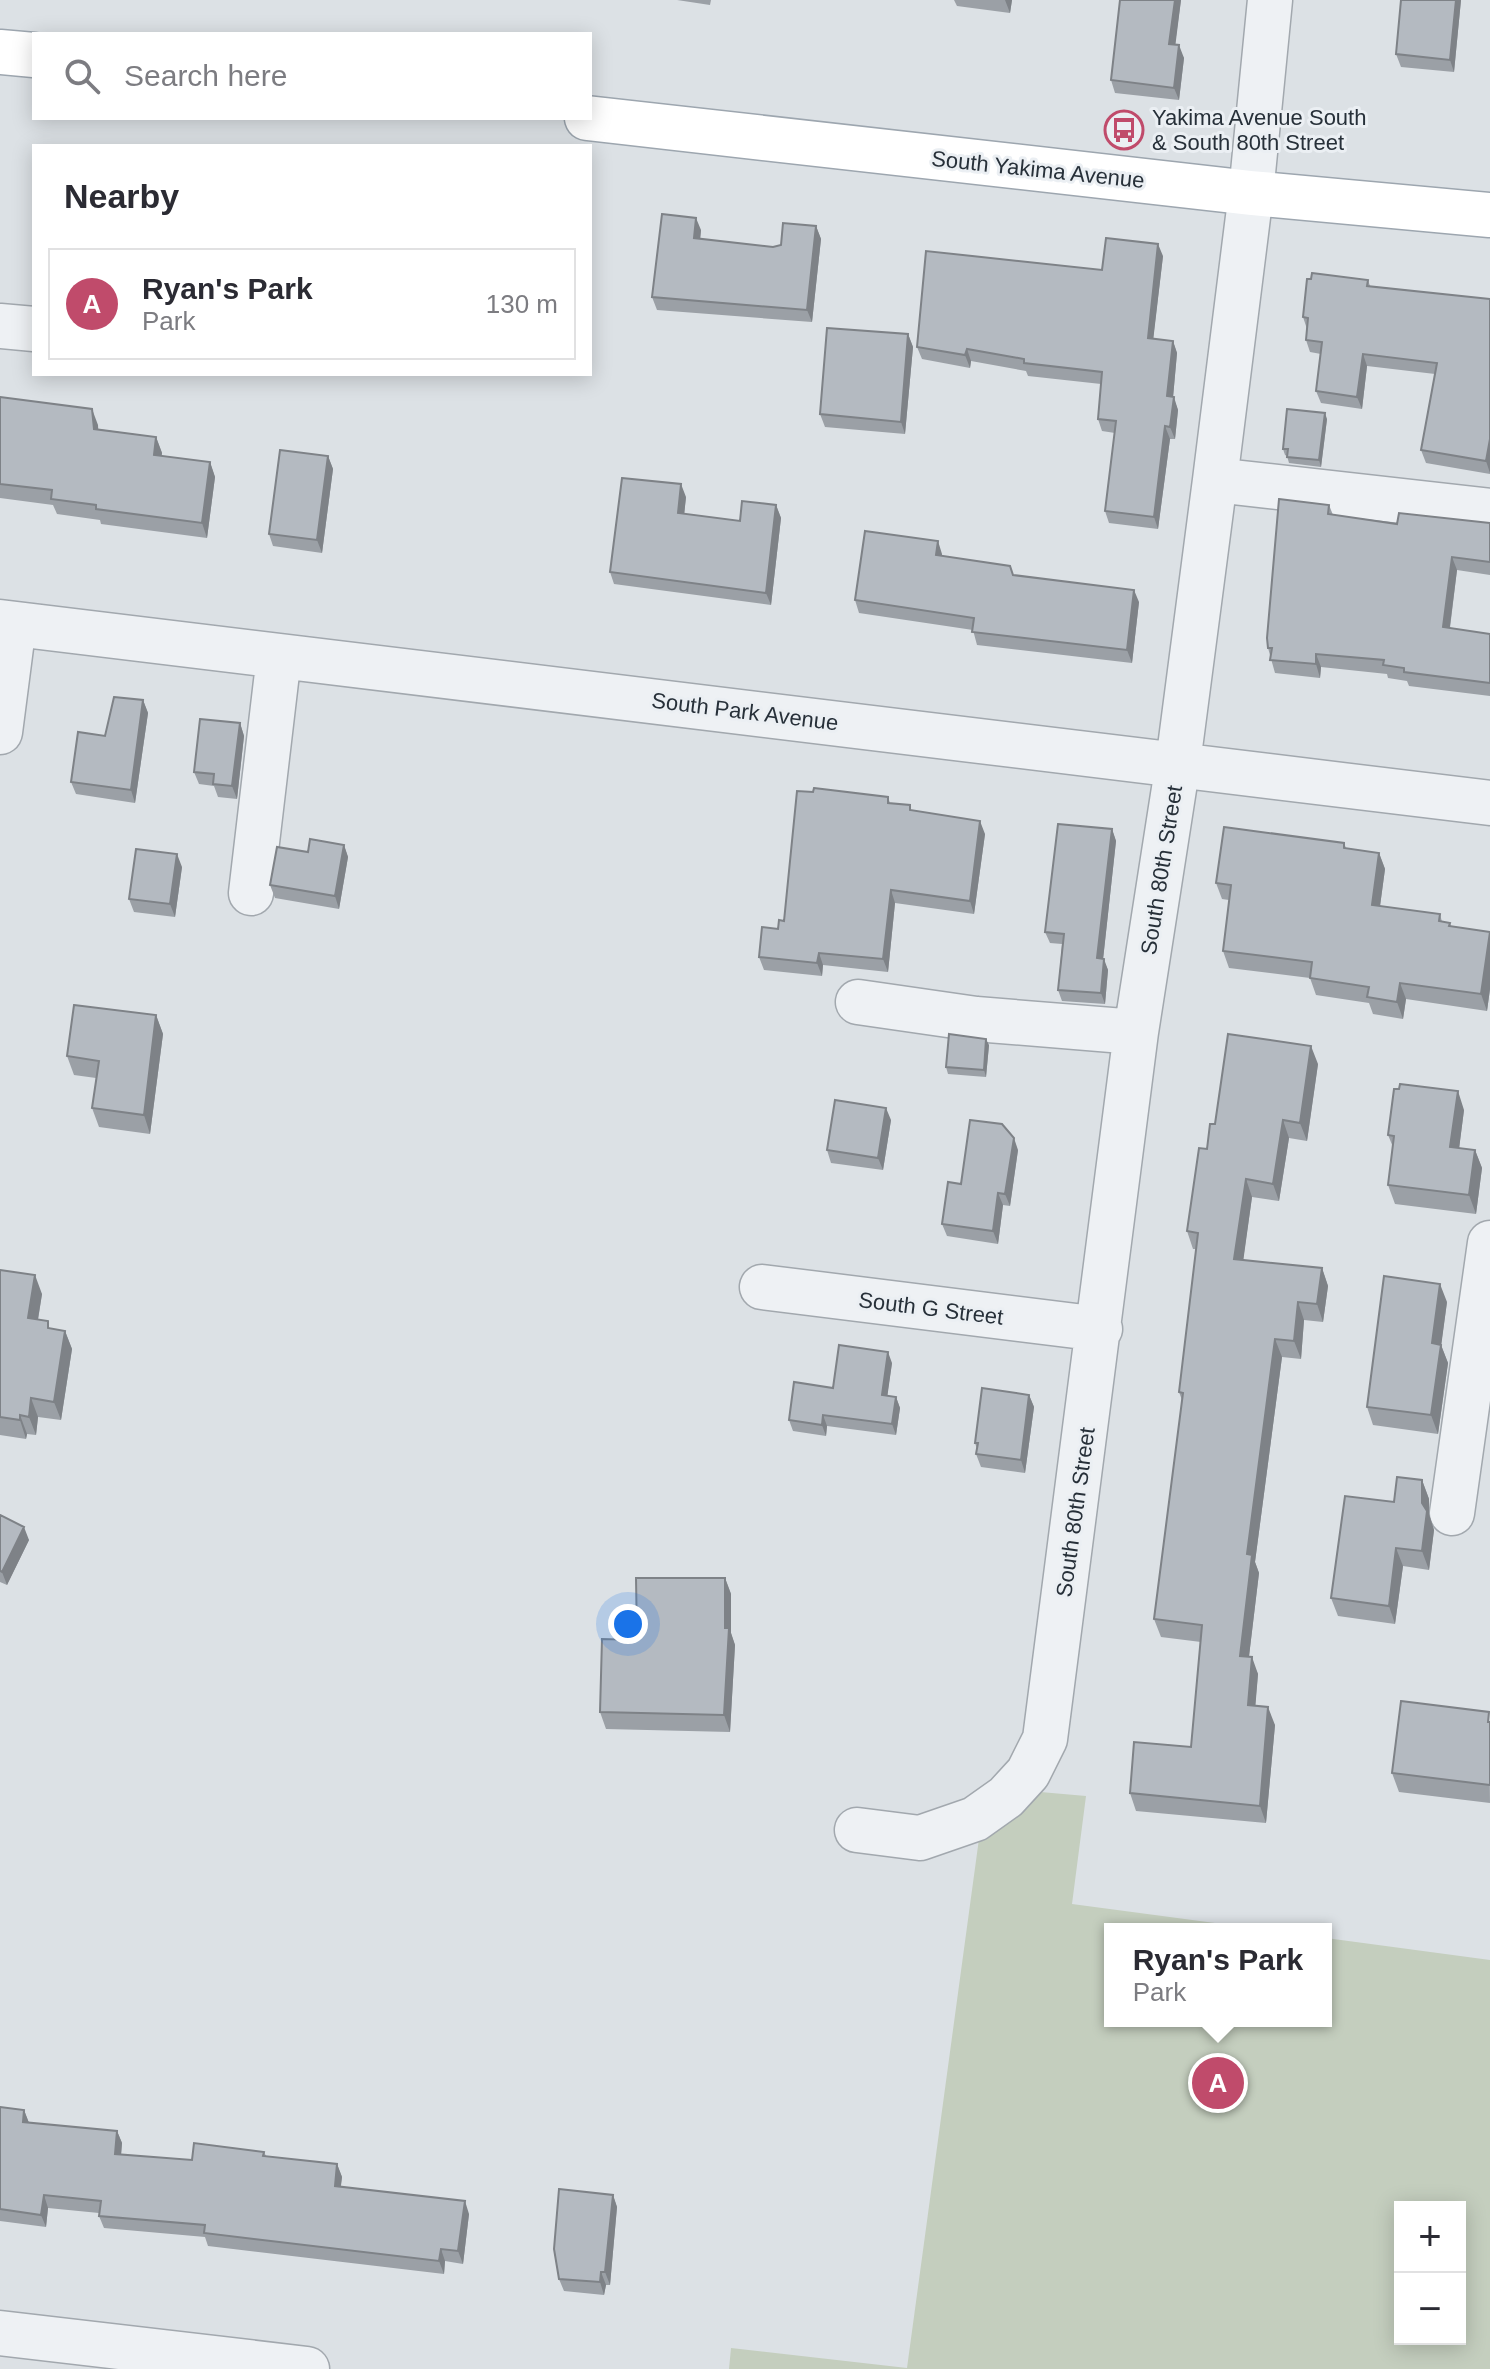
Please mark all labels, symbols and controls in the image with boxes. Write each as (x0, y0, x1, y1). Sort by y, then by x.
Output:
search box (32, 32, 592, 120)
icon: search (60, 54, 104, 98)
text: Search here (124, 59, 287, 92)
place label: Yakima Avenue South & South 80th Street (1152, 105, 1366, 155)
bus stop icon: Yakima Avenue South & South 80th Street (1103, 109, 1145, 151)
street label: South Yakima Avenue (930, 146, 1146, 193)
text: Nearby (64, 177, 179, 215)
text: Ryan's Park (142, 272, 313, 305)
text: A (83, 289, 101, 319)
text: 130 m (486, 289, 558, 319)
text: Park (142, 306, 195, 336)
street label: South Park Avenue (650, 688, 840, 735)
street label: South 80th Street (1136, 784, 1187, 957)
street label: South G Street (857, 1287, 1005, 1330)
street label: South 80th Street (1051, 1426, 1100, 1599)
your location (608, 1604, 648, 1644)
popup (1104, 1923, 1332, 2027)
text: Ryan's Park (1133, 1943, 1303, 1976)
text: Park (1133, 1977, 1186, 2007)
pin: A (1192, 2053, 1244, 2113)
map controls (1394, 2201, 1466, 2345)
button: + (1394, 2201, 1466, 2273)
button: − (1394, 2273, 1466, 2345)

